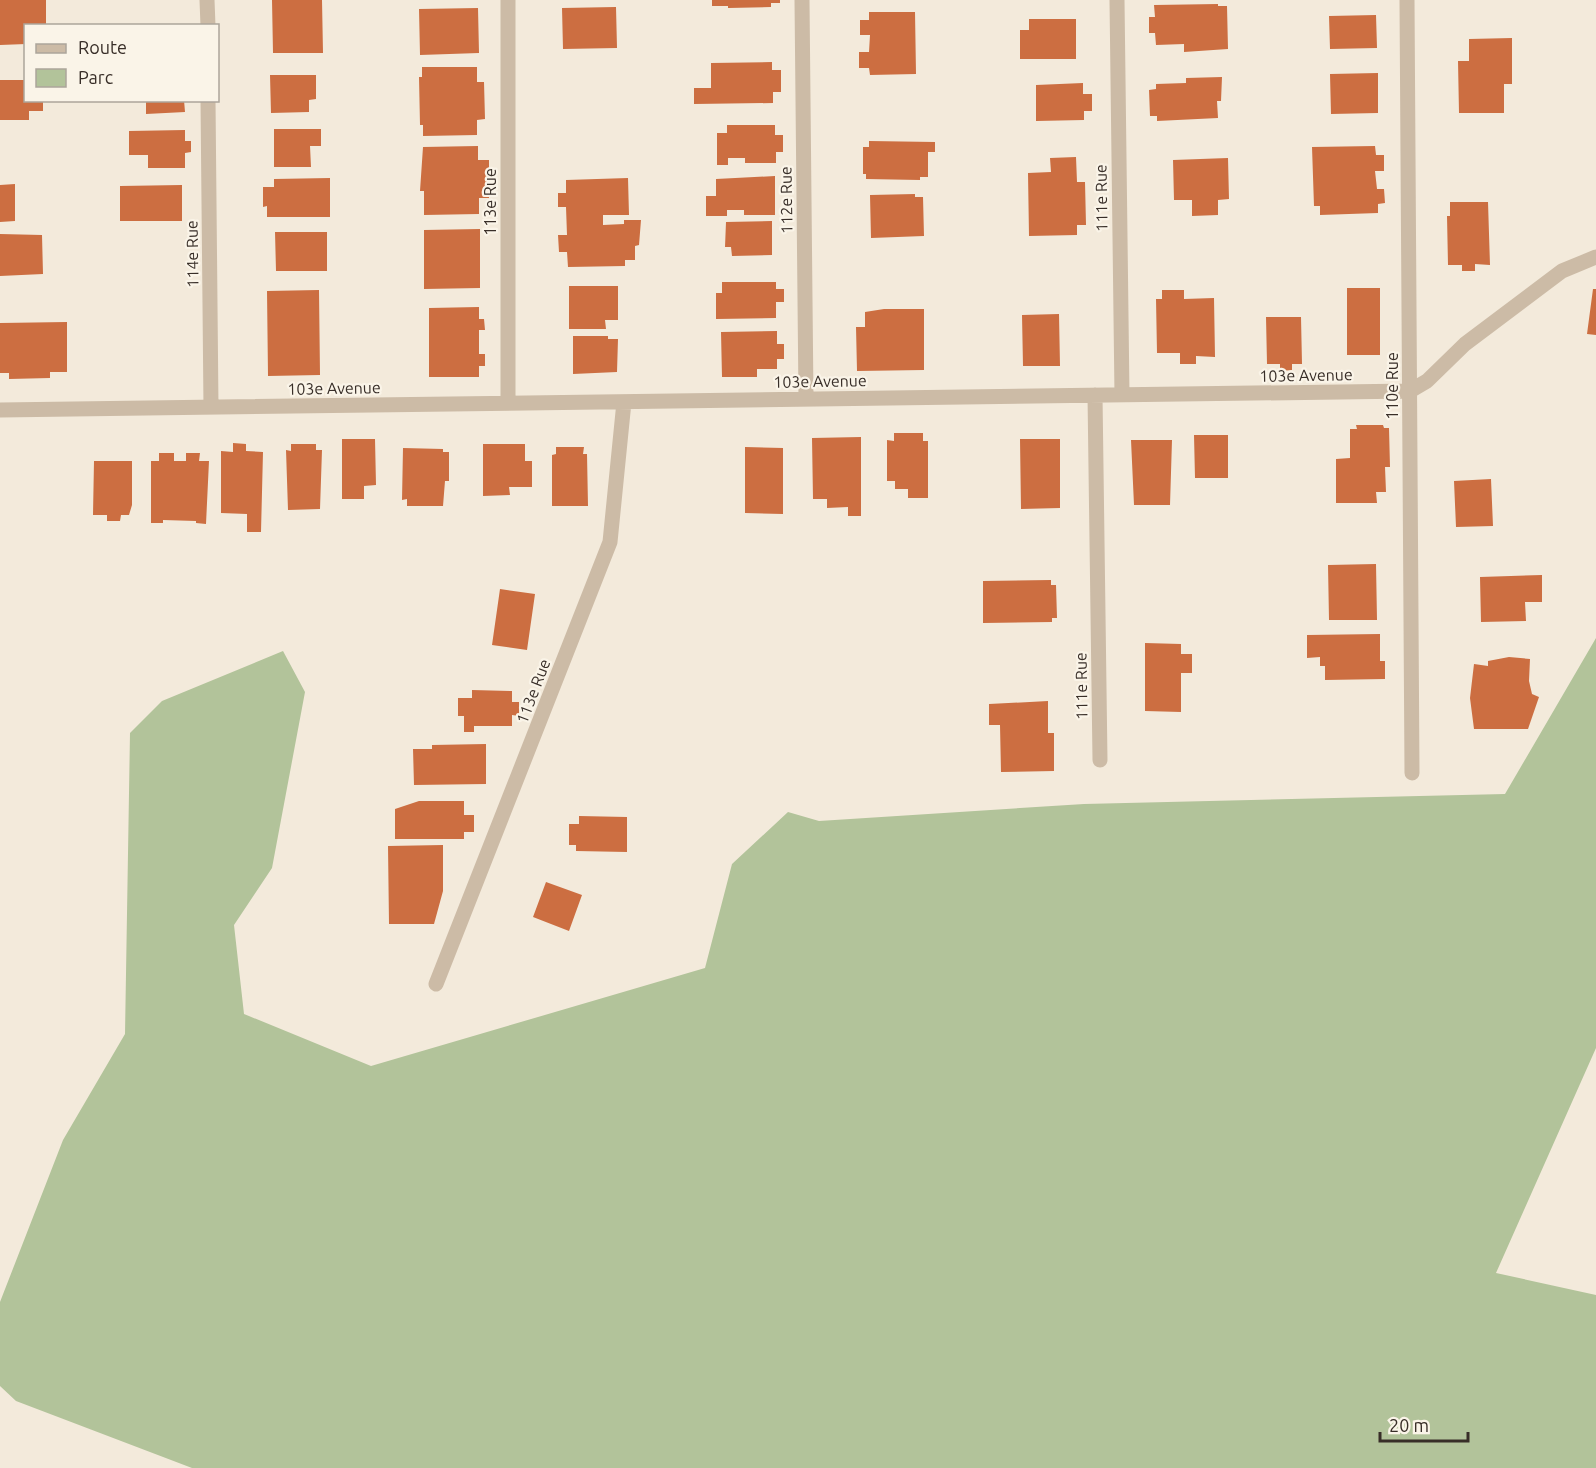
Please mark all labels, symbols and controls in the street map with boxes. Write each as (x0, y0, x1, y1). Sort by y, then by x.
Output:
legend (24, 24, 219, 102)
text: Route (78, 37, 127, 57)
text: Parc (78, 67, 113, 87)
street label: 111e Rue (1091, 164, 1111, 232)
street label: 112e Rue (776, 166, 796, 234)
street label: 113e Rue (481, 168, 499, 236)
street label: 114e Rue (182, 220, 202, 288)
street label: 110e Rue (1383, 352, 1401, 420)
street label: 103e Avenue (1259, 365, 1353, 385)
street label: 103e Avenue (773, 371, 867, 391)
street label: 103e Avenue (287, 378, 381, 398)
street label: 111e Rue (1071, 652, 1091, 720)
street label: 113e Rue (513, 656, 553, 726)
scale bar (1380, 1405, 1468, 1443)
text: 20 m (1389, 1415, 1429, 1435)

